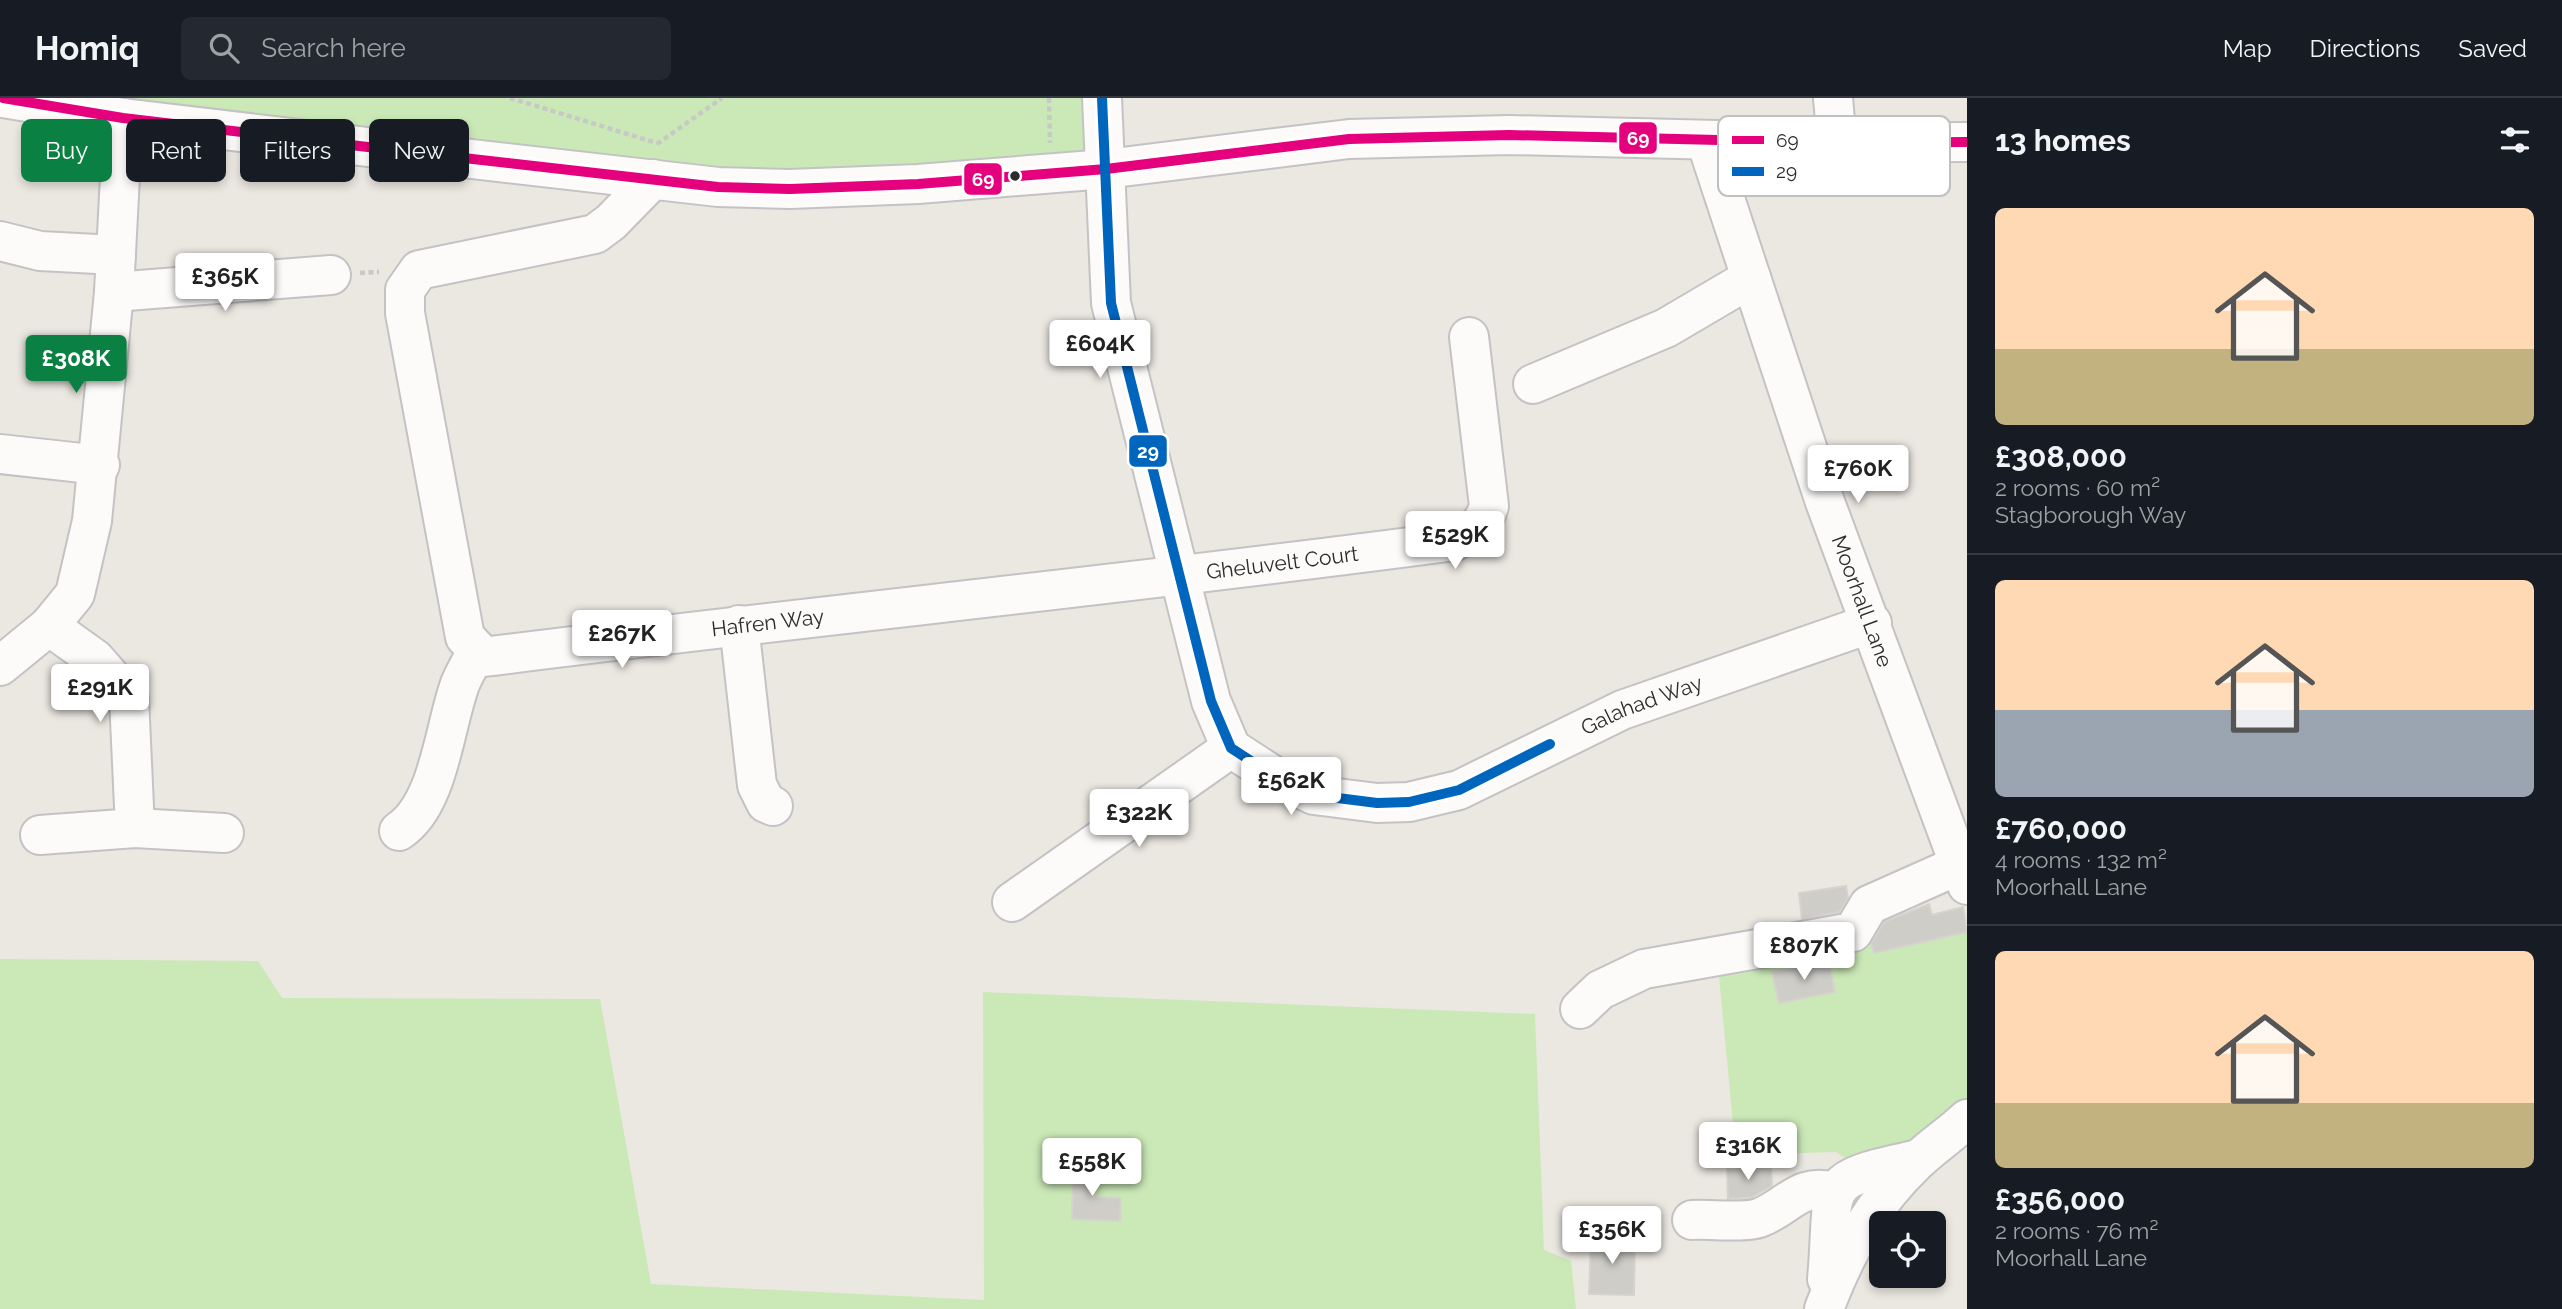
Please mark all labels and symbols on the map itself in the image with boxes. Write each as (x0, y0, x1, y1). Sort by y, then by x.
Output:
legend (1718, 116, 1950, 196)
line badge: 69 (1618, 121, 1658, 155)
text: 69 (1627, 127, 1649, 149)
text: 69 (1776, 129, 1799, 151)
text: 29 (1776, 160, 1797, 182)
line badge: 69 (963, 162, 1003, 196)
text: 69 (972, 168, 994, 190)
unlabelled marker (1008, 169, 1022, 183)
pin: £365K (176, 254, 274, 313)
pin: £604K (1051, 320, 1149, 380)
pin: £308K (27, 336, 125, 395)
line badge: 29 (1128, 434, 1168, 468)
text: 29 (1137, 440, 1159, 462)
pin: £760K (1809, 446, 1907, 505)
pin: £529K (1406, 512, 1504, 571)
street label: Moorhall Lane (1826, 532, 1898, 671)
street label: Gheluvelt Court (1205, 541, 1360, 584)
street label: Hafren Way (710, 603, 825, 641)
pin: £267K (573, 610, 671, 670)
pin: £291K (51, 664, 149, 724)
street label: Galahad Way (1577, 670, 1706, 740)
pin: £562K (1242, 758, 1340, 817)
pin: £322K (1090, 790, 1188, 849)
pin: £807K (1755, 922, 1853, 982)
pin: £316K (1699, 1122, 1797, 1182)
pin: £558K (1043, 1138, 1141, 1198)
pin: £356K (1563, 1206, 1661, 1266)

